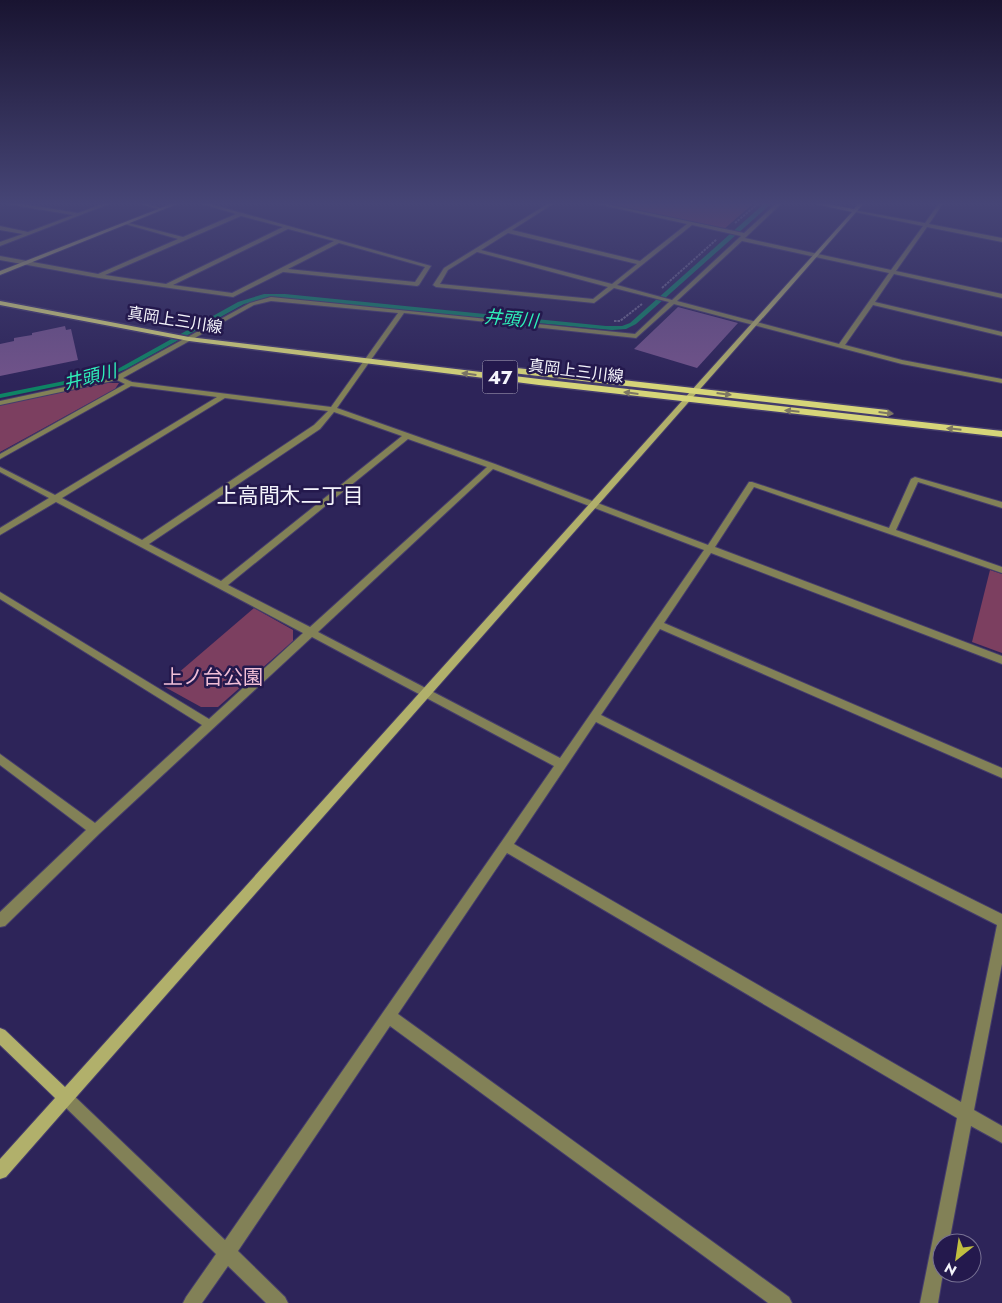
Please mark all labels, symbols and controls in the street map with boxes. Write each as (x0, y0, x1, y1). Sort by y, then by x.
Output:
street label: 真岡上三川線 (126, 301, 224, 339)
water label: 井頭川 (483, 304, 541, 334)
street label: 真岡上三川線 (527, 354, 625, 388)
water label: 井頭川 (61, 357, 121, 396)
road number: 47 (482, 361, 518, 394)
one-way arrow (461, 370, 477, 378)
one-way arrow (622, 389, 638, 397)
one-way arrow (716, 390, 732, 398)
one-way arrow (784, 407, 800, 415)
one-way arrow (878, 409, 894, 417)
one-way arrow (945, 425, 961, 433)
district label: 上高間木二丁目 (217, 481, 364, 511)
park label: 上ノ台公園 (163, 663, 263, 692)
north arrow (932, 1233, 982, 1283)
text: N (941, 1258, 960, 1281)

